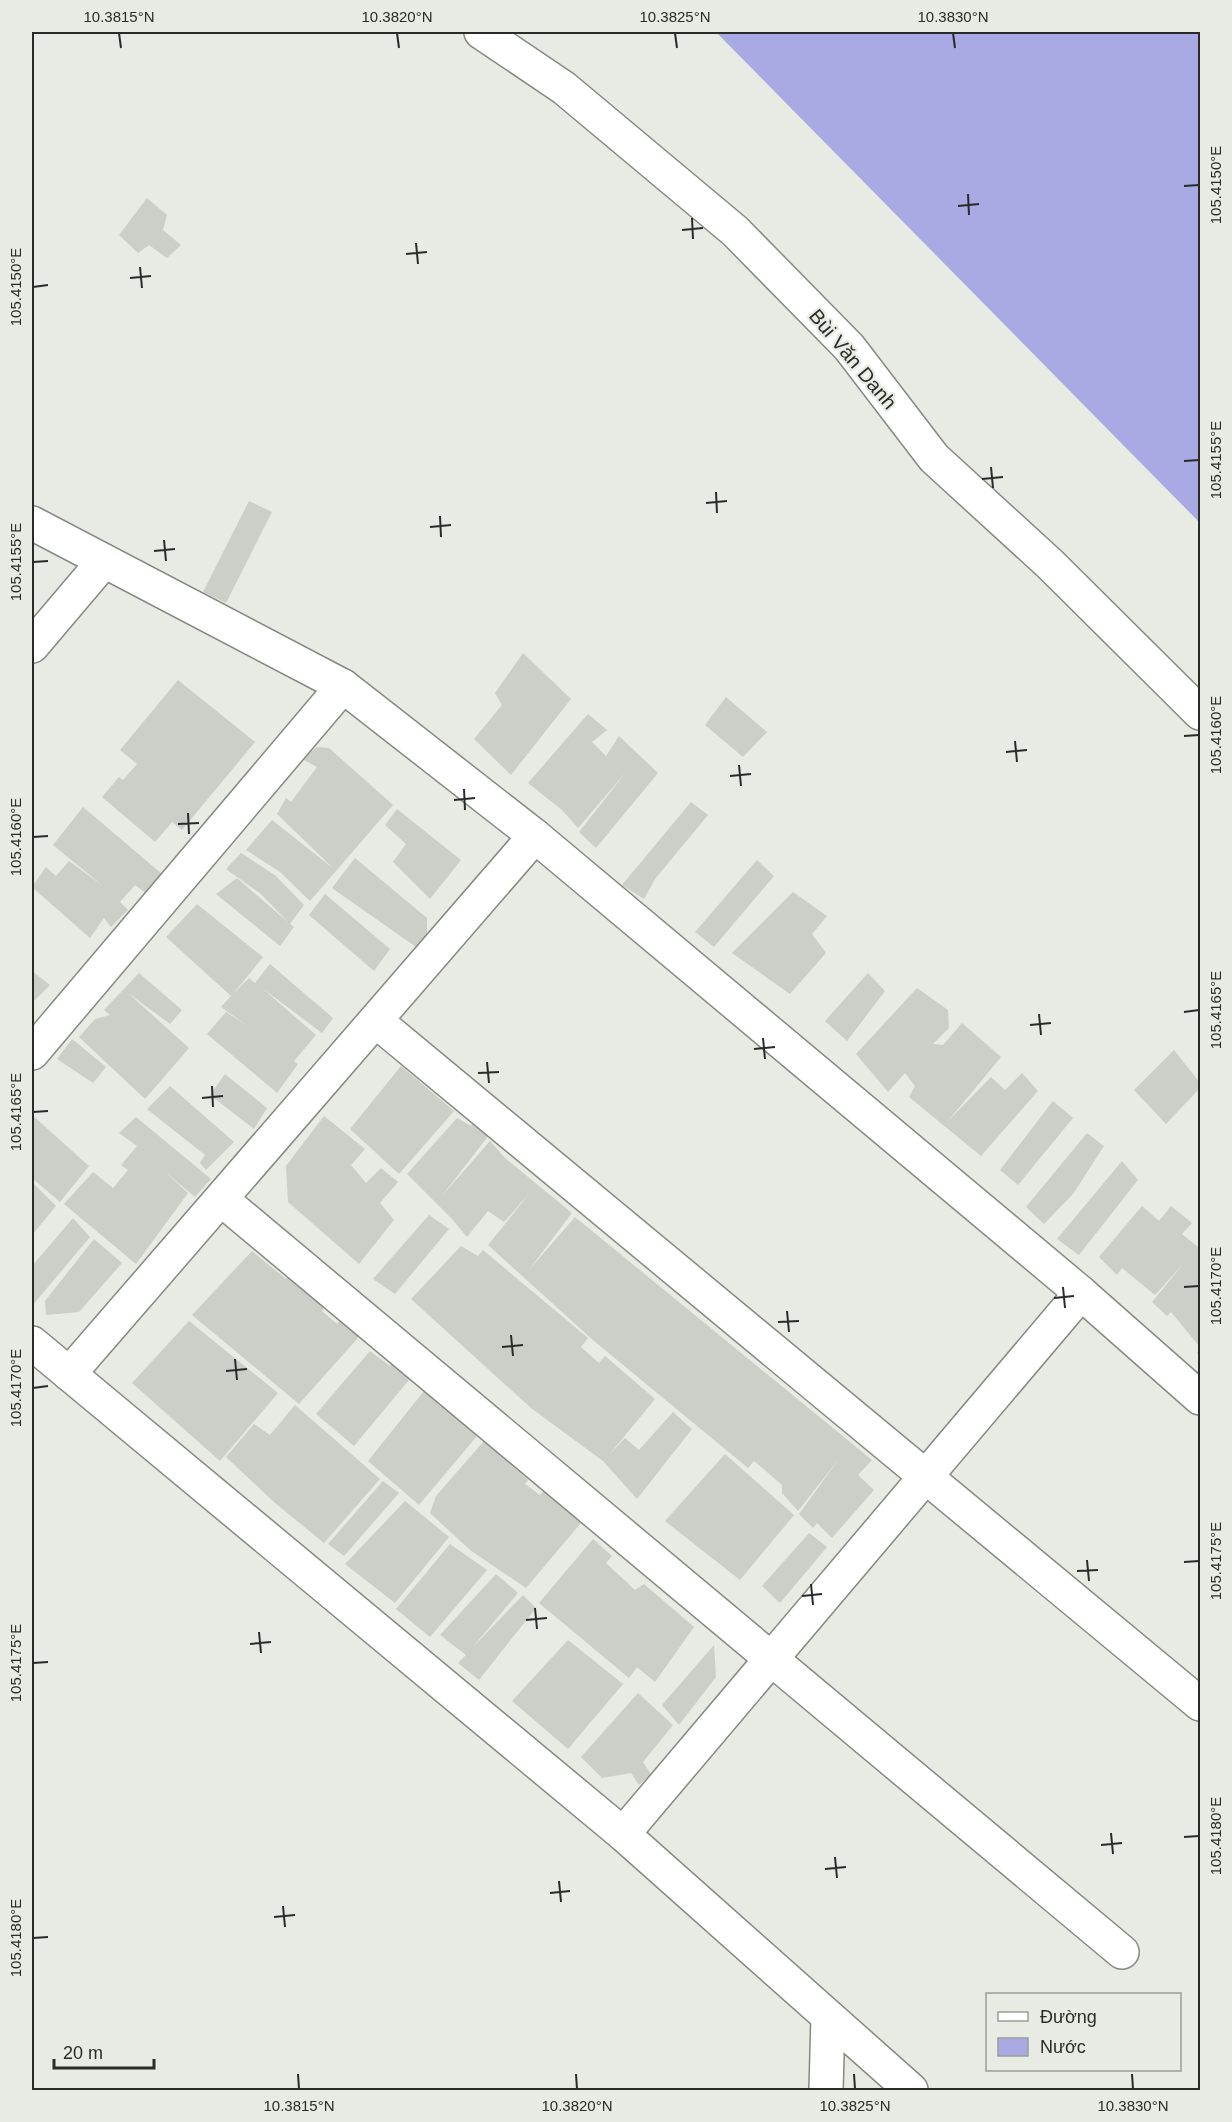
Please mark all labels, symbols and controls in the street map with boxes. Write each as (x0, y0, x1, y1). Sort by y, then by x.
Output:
text: 10.3815°N (83, 8, 155, 25)
text: 10.3820°N (361, 8, 433, 25)
text: 10.3825°N (639, 8, 711, 25)
text: 10.3830°N (917, 8, 989, 25)
text: 105.4150°E (1207, 146, 1224, 224)
text: 105.4150°E (7, 248, 24, 326)
street label: Bùi Văn Danh (805, 305, 901, 413)
text: 105.4155°E (1207, 421, 1224, 499)
text: 105.4155°E (7, 523, 24, 601)
text: 105.4160°E (1207, 696, 1224, 774)
text: 105.4160°E (7, 798, 24, 876)
text: 105.4165°E (1207, 971, 1224, 1049)
text: 105.4165°E (7, 1073, 24, 1151)
text: 105.4170°E (1207, 1247, 1224, 1325)
text: 105.4170°E (7, 1349, 24, 1427)
text: 105.4175°E (1207, 1522, 1224, 1600)
text: 105.4175°E (7, 1624, 24, 1702)
text: 105.4180°E (1207, 1797, 1224, 1875)
text: 105.4180°E (7, 1899, 24, 1977)
legend (986, 1993, 1181, 2071)
text: Đường (1040, 2007, 1097, 2027)
scale bar (54, 2032, 154, 2070)
text: Nước (1040, 2037, 1086, 2057)
text: 20 m (63, 2043, 103, 2063)
text: 10.3815°N (263, 2097, 335, 2114)
text: 10.3820°N (541, 2097, 613, 2114)
text: 10.3825°N (819, 2097, 891, 2114)
text: 10.3830°N (1097, 2097, 1169, 2114)

